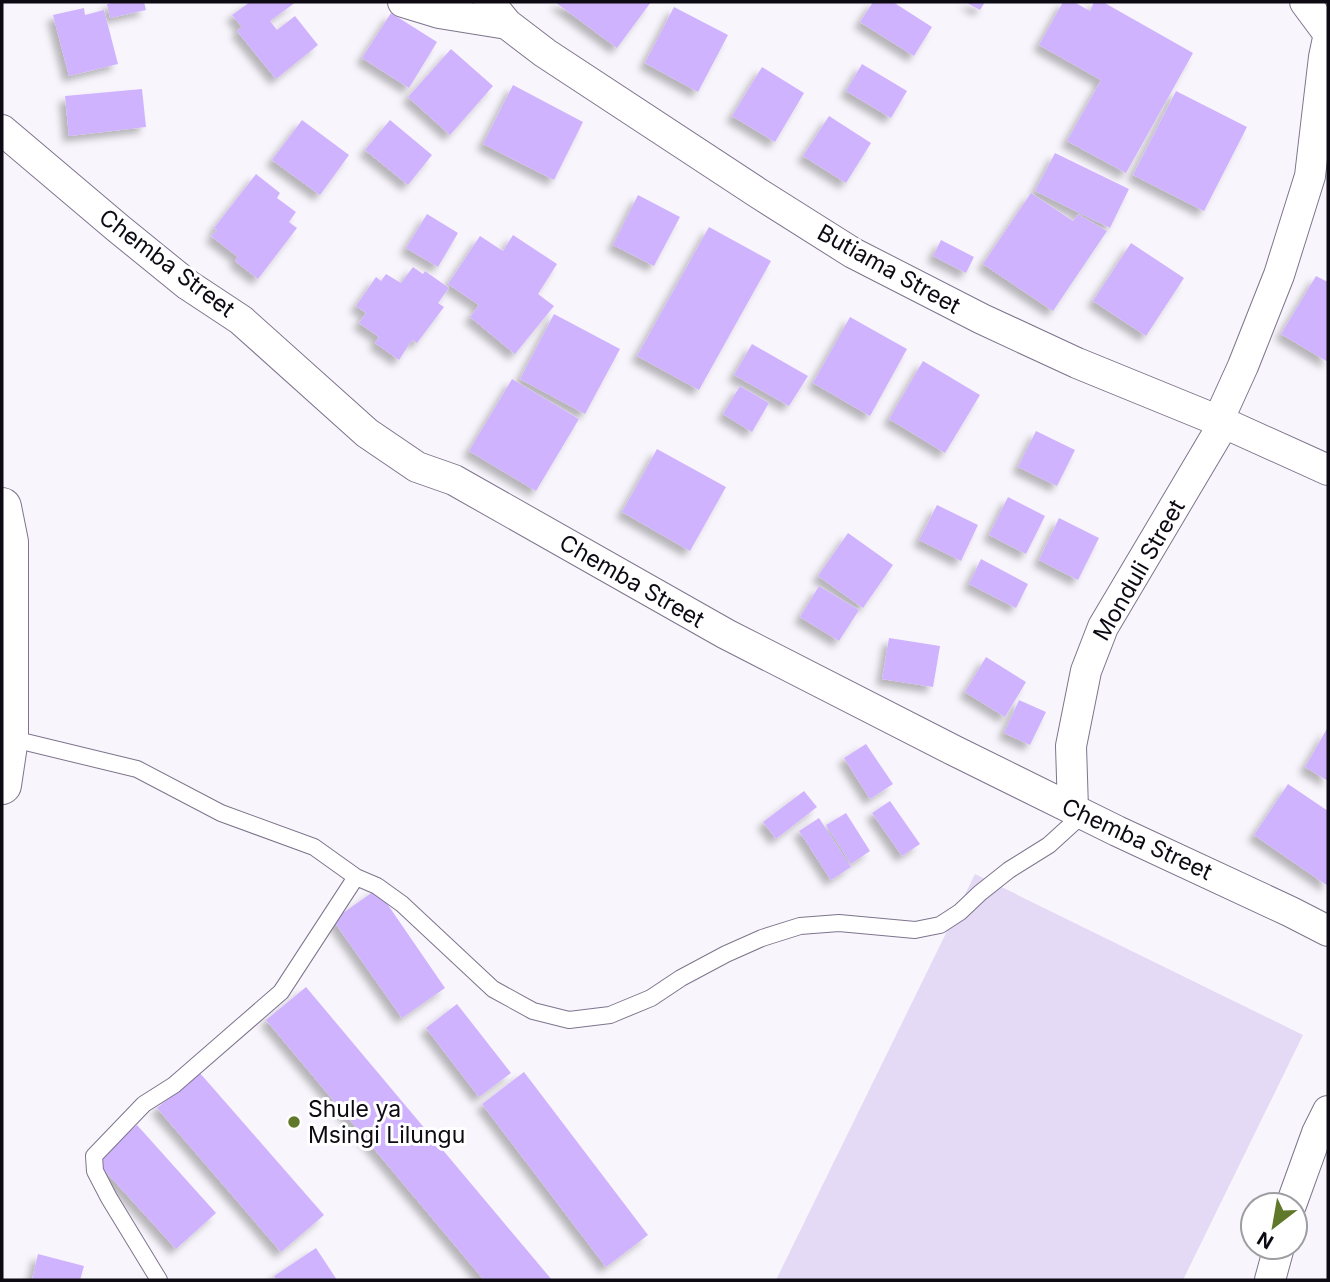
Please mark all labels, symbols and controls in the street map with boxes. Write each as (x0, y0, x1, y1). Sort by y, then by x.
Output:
street label: Chemba Street (94, 203, 241, 323)
street label: Butiama Street (813, 218, 966, 320)
street label: Monduli Street (1087, 494, 1191, 646)
street label: Chemba Street (555, 528, 710, 634)
street label: Chemba Street (1057, 792, 1217, 886)
place label: Shule ya Msingi Lilungu (308, 1095, 465, 1149)
marker: Shule ya Msingi Lilungu (286, 1114, 302, 1130)
north arrow (1239, 1191, 1309, 1261)
text: N (1253, 1227, 1278, 1254)

